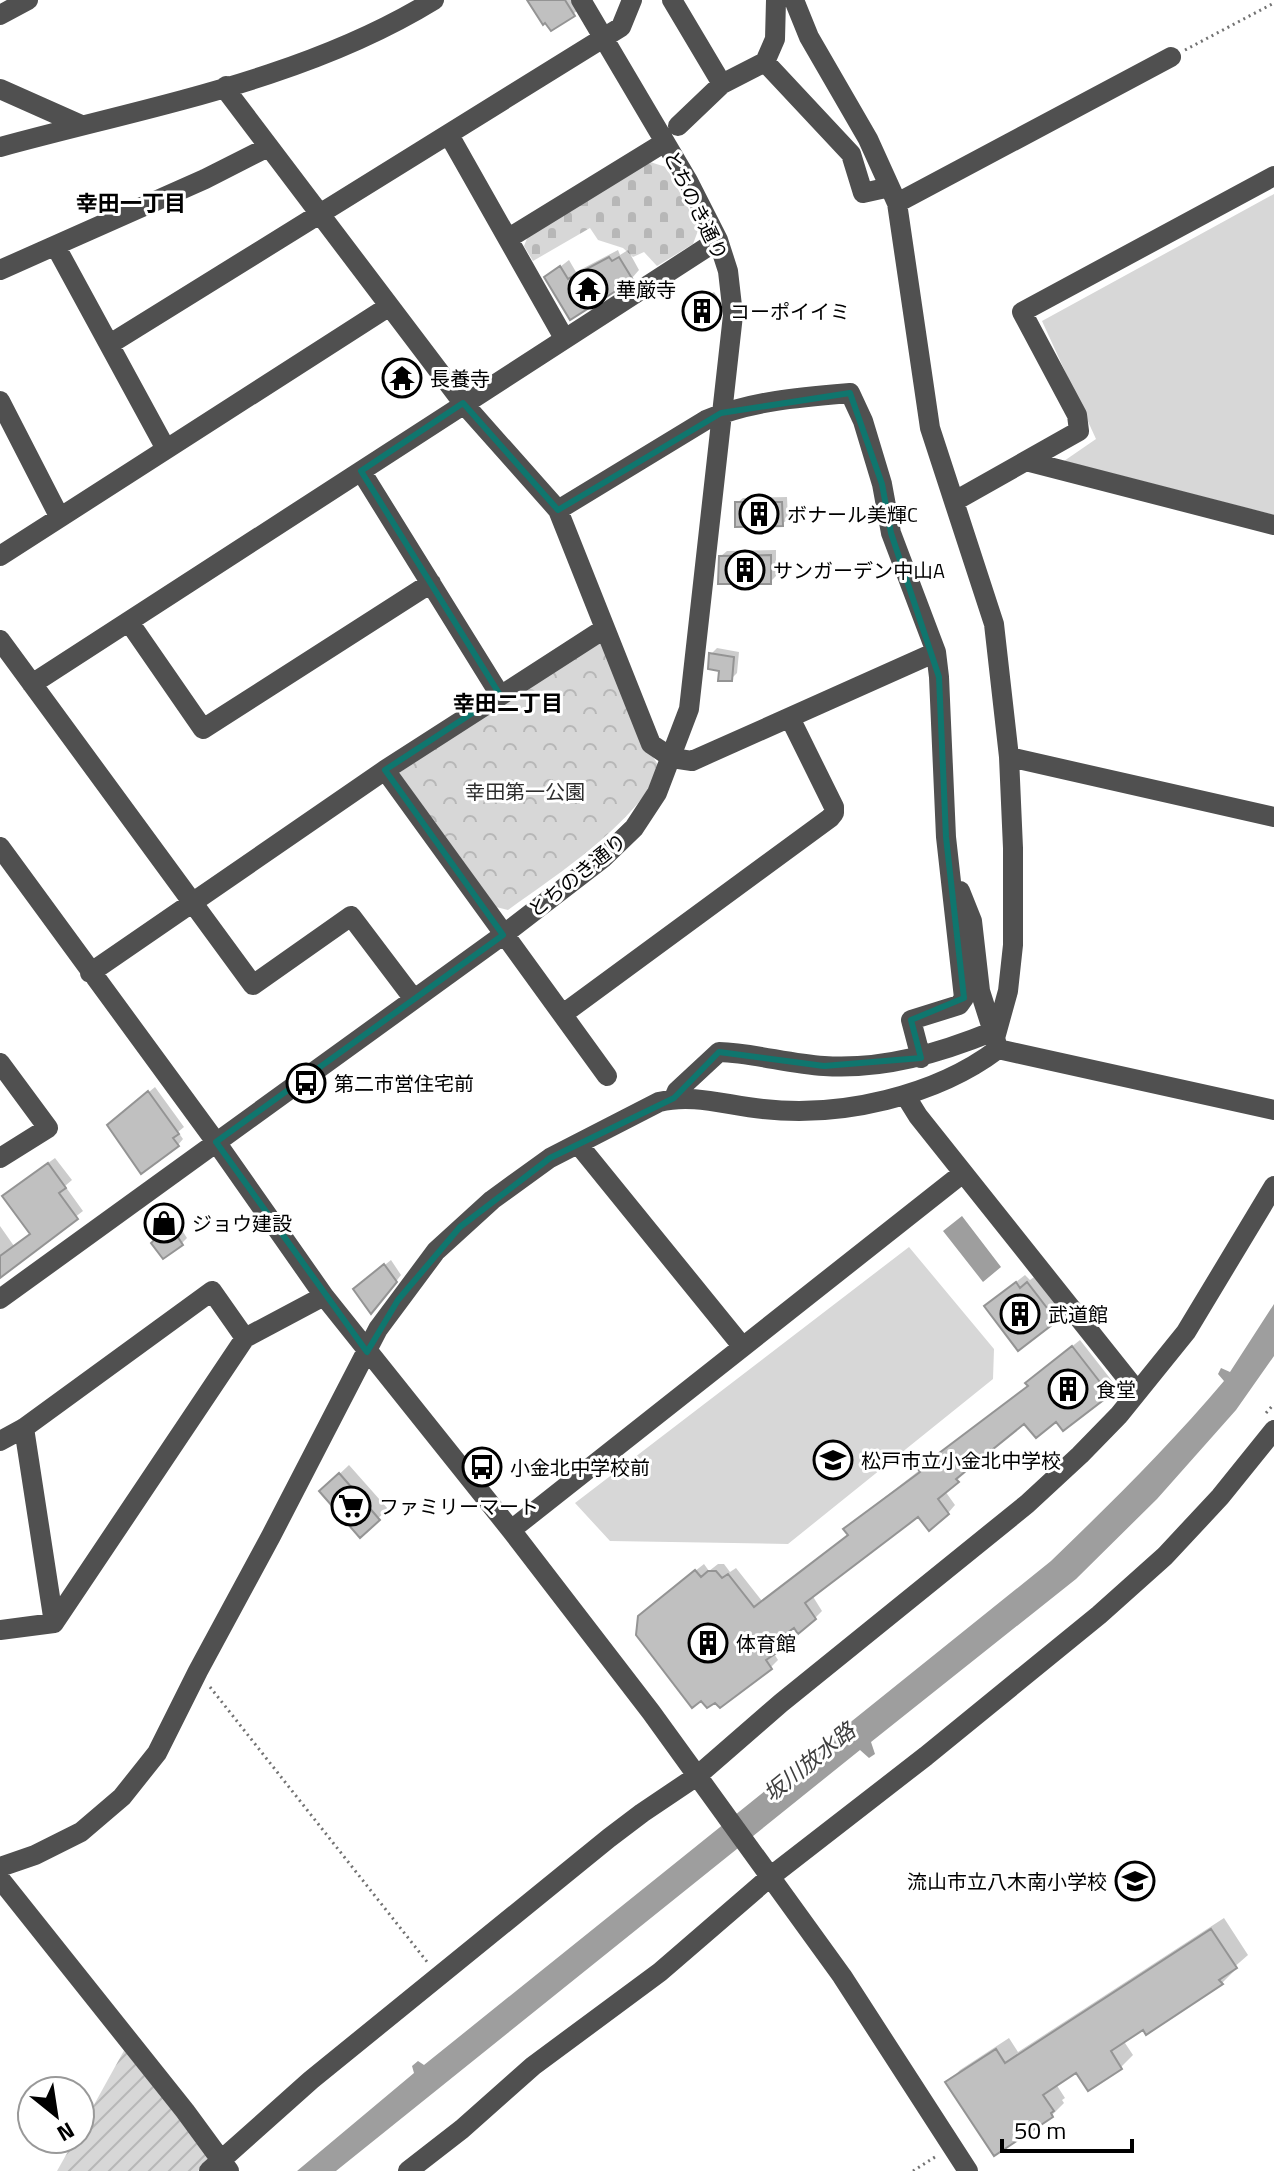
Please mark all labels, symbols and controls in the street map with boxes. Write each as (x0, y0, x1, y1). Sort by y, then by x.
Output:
street label: とちのき通り (656, 145, 736, 265)
district label: 幸田一丁目 (76, 186, 186, 220)
temple icon: 華厳寺 (567, 268, 609, 310)
place label: 華厳寺 (616, 274, 676, 305)
building icon: コーポイイミ (681, 290, 723, 332)
place label: コーポイイミ (730, 296, 850, 327)
temple icon: 長養寺 (381, 357, 423, 399)
place label: 長養寺 (430, 363, 490, 394)
building icon: ボナール美輝C (738, 493, 780, 535)
place label: ボナール美輝C (787, 499, 918, 530)
building icon: サンガーデン中山A (724, 549, 766, 591)
place label: サンガーデン中山A (773, 555, 945, 586)
district label: 幸田二丁目 (453, 686, 563, 720)
park label: 幸田第一公園 (465, 776, 585, 807)
street label: とちのき通り (521, 825, 633, 925)
bus stop icon: 第二市営住宅前 (285, 1062, 327, 1104)
place label: 第二市営住宅前 (334, 1068, 474, 1099)
shop icon: ジョウ建設 (143, 1202, 185, 1244)
place label: ジョウ建設 (192, 1208, 292, 1239)
building icon: 武道館 (999, 1293, 1041, 1335)
place label: 武道館 (1048, 1299, 1108, 1330)
building icon: 食堂 (1047, 1368, 1089, 1410)
place label: 食堂 (1096, 1374, 1136, 1405)
school or university icon: 松戸市立小金北中学校 (812, 1439, 854, 1481)
place label: 松戸市立小金北中学校 (861, 1445, 1061, 1476)
bus stop icon: 小金北中学校前 (461, 1446, 503, 1488)
place label: 小金北中学校前 (510, 1452, 650, 1483)
supermarket icon: ファミリーマート (330, 1485, 372, 1527)
place label: ファミリーマート (379, 1491, 539, 1522)
building icon: 体育館 (687, 1622, 729, 1664)
place label: 体育館 (736, 1628, 796, 1659)
water label: 坂川放水路 (756, 1713, 864, 1810)
school or university icon: 流山市立八木南小学校 (1114, 1860, 1156, 1902)
place label: 流山市立八木南小学校 (907, 1866, 1107, 1897)
north arrow (16, 2075, 96, 2155)
scale bar (1002, 2103, 1132, 2153)
text: 50 m (1014, 2112, 1066, 2148)
text: N (51, 2114, 81, 2151)

